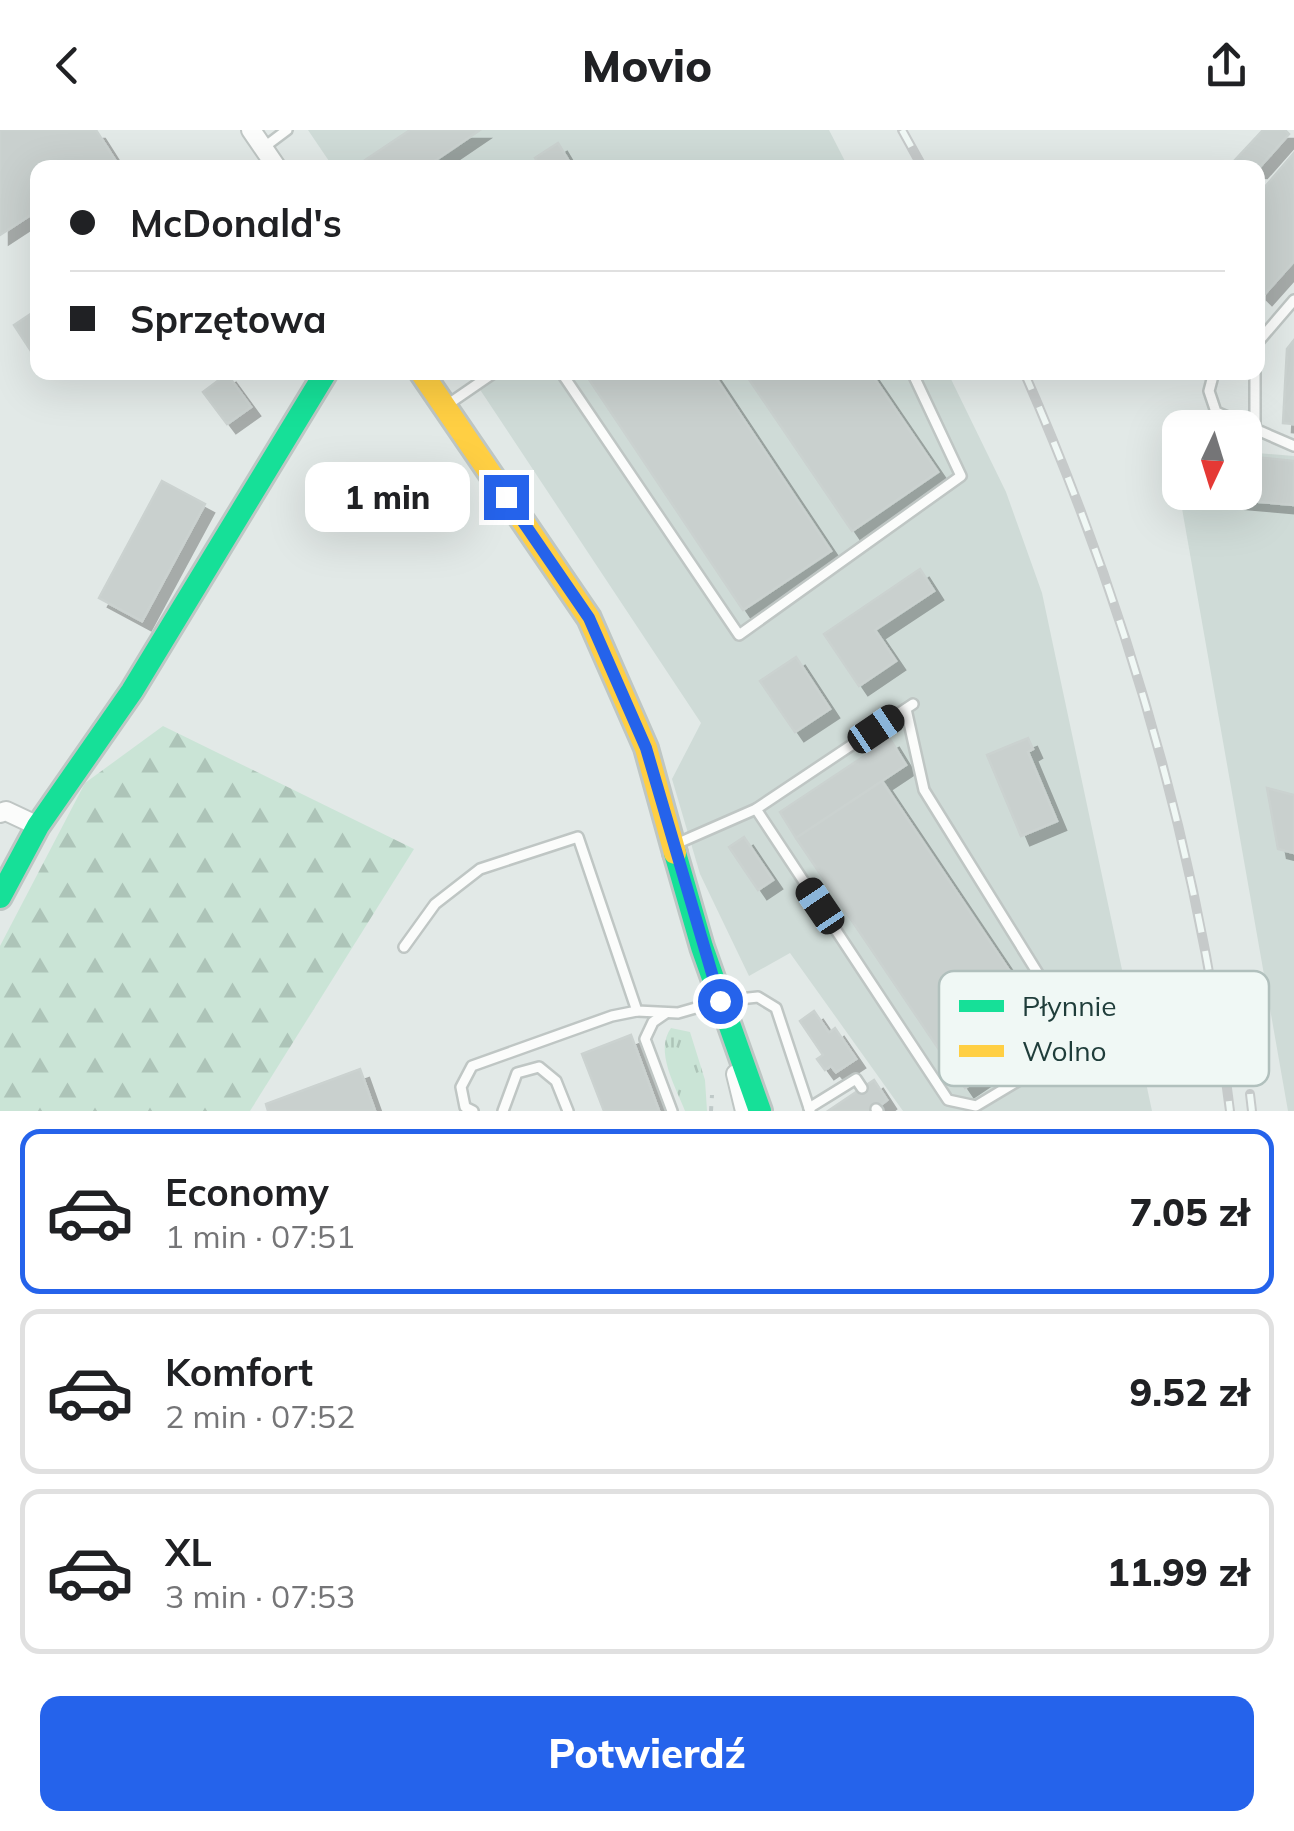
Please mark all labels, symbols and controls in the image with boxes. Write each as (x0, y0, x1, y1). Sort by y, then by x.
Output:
text: Movio (582, 37, 712, 93)
icon: back (40, 38, 95, 93)
icon: share (1199, 38, 1254, 93)
text: McDonald's (130, 199, 342, 247)
text: Sprzętowa (130, 295, 327, 343)
north arrow (1162, 410, 1262, 510)
map controls (1162, 410, 1262, 510)
callout: 1 min (306, 462, 471, 532)
route end (484, 475, 529, 520)
text: 1 min (345, 477, 430, 517)
car (843, 700, 909, 758)
car (791, 873, 849, 939)
legend (939, 971, 1269, 1086)
route start (698, 979, 743, 1024)
text: Płynnie (1022, 988, 1116, 1023)
text: Wolno (1022, 1033, 1107, 1068)
icon: car (45, 1167, 135, 1257)
text: Economy (165, 1168, 329, 1216)
text: 7.05 zł (1129, 1188, 1249, 1236)
text: 1 min · 07:51 (165, 1216, 355, 1256)
icon: car (45, 1347, 135, 1437)
text: Komfort (165, 1348, 313, 1396)
text: 9.52 zł (1129, 1368, 1249, 1416)
text: 2 min · 07:52 (165, 1396, 355, 1436)
icon: car (45, 1527, 135, 1617)
text: XL (165, 1528, 212, 1576)
text: 11.99 zł (1107, 1548, 1249, 1596)
text: 3 min · 07:53 (165, 1576, 355, 1616)
button: Potwierdź (40, 1696, 1254, 1811)

